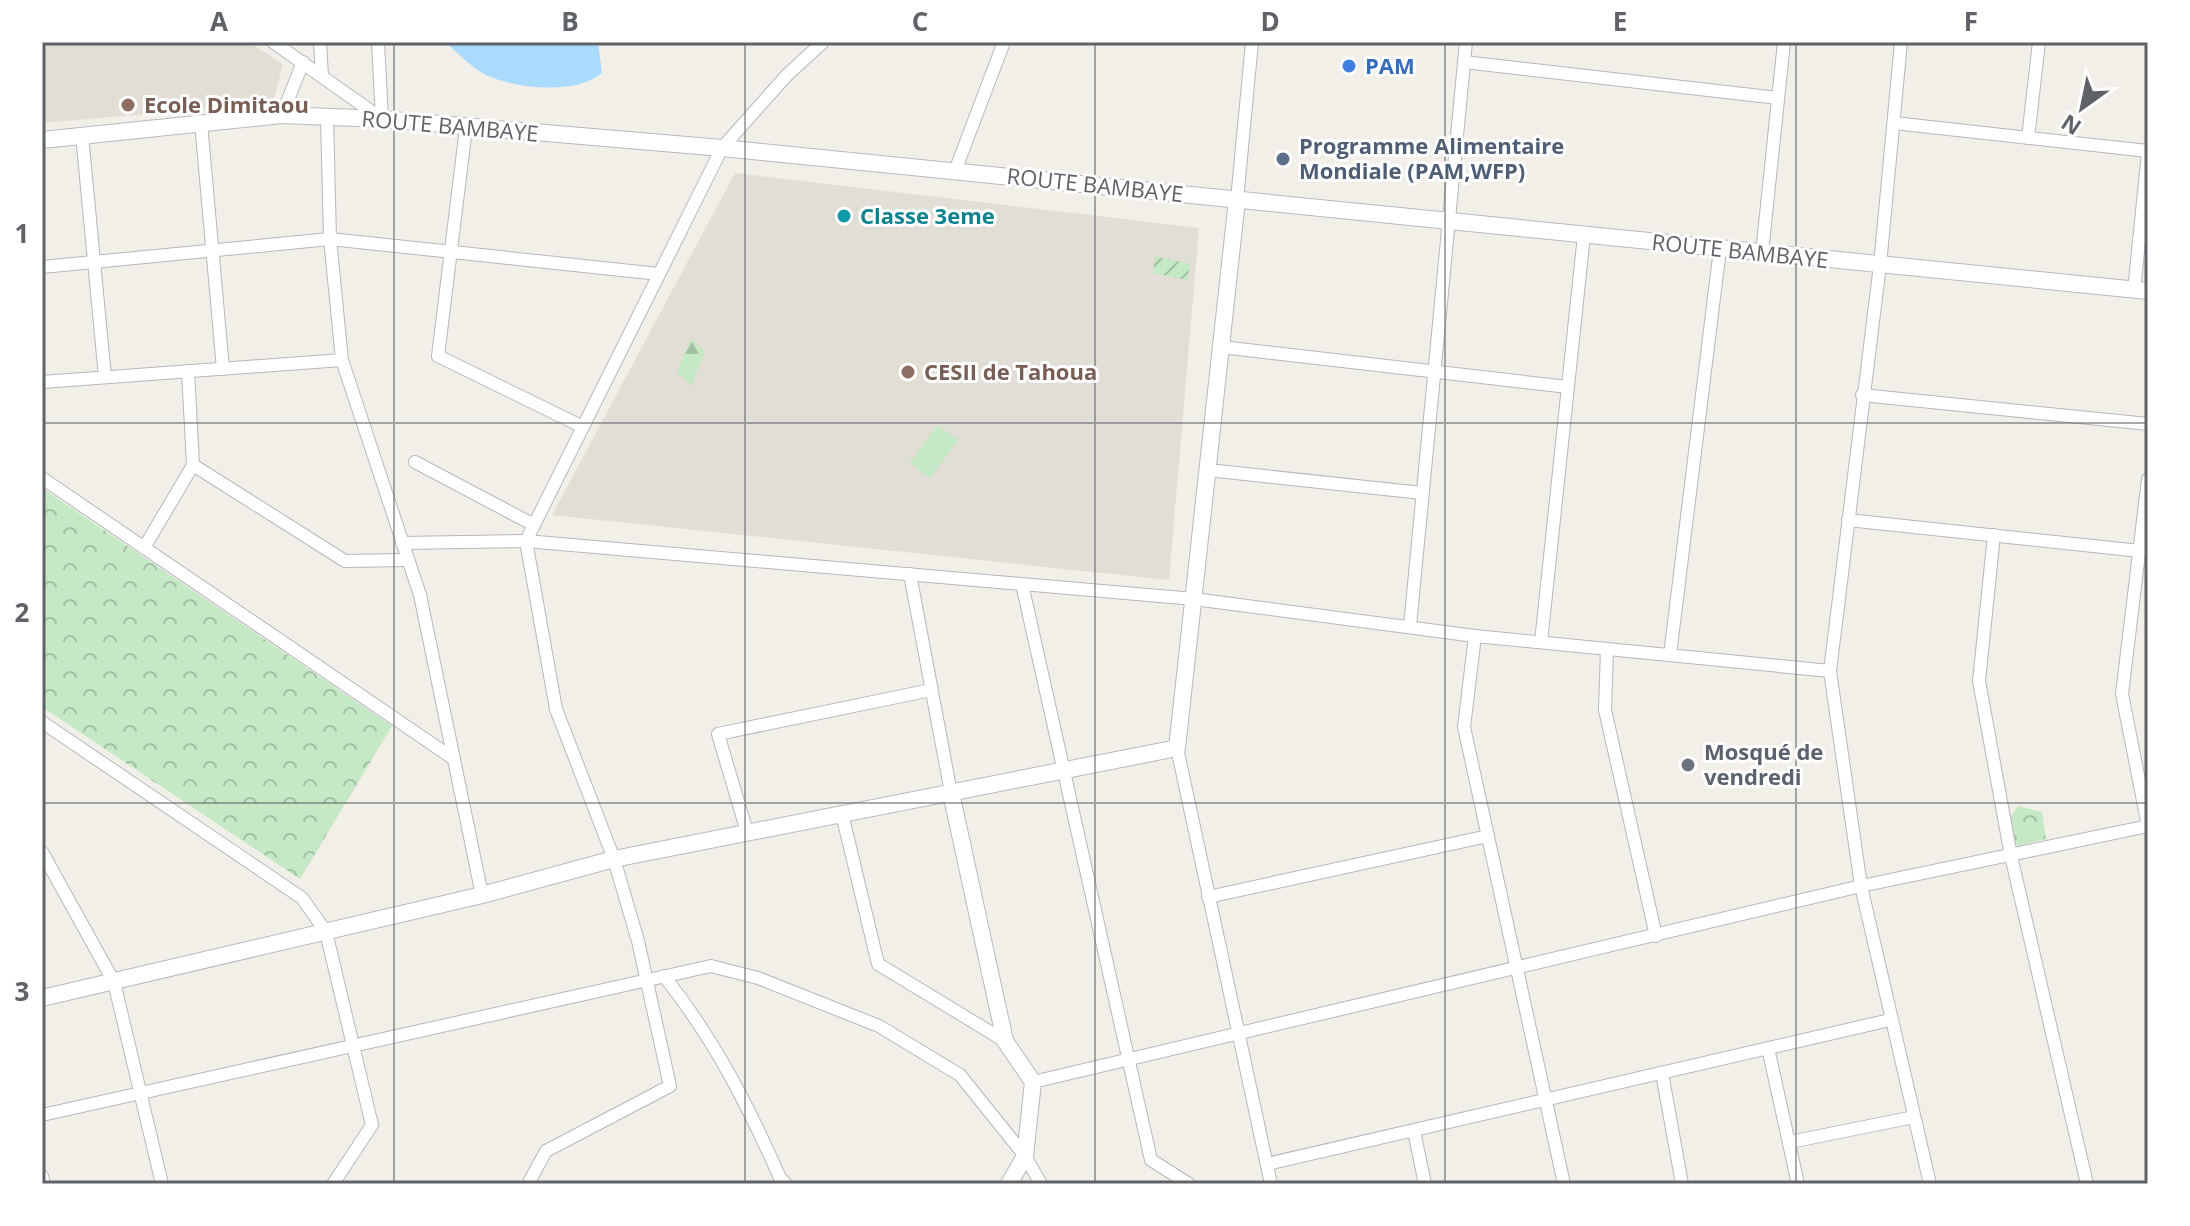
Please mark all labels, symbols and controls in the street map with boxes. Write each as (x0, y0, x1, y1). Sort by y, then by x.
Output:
text: A (210, 3, 228, 39)
text: B (561, 3, 579, 39)
text: C (912, 3, 928, 39)
text: D (1260, 3, 1280, 39)
text: E (1613, 3, 1627, 39)
text: F (1964, 3, 1978, 39)
place label: PAM (1365, 50, 1415, 80)
marker: PAM (1340, 57, 1358, 75)
north arrow (2042, 68, 2122, 148)
place label: Ecole Dimitaou (144, 89, 309, 119)
marker: Ecole Dimitaou (119, 96, 137, 114)
street label: ROUTE BAMBAYE (360, 102, 540, 148)
text: N (2055, 108, 2086, 143)
place label: Programme Alimentaire Mondiale (PAM,WFP) (1299, 130, 1564, 185)
marker: Programme Alimentaire Mondiale (PAM,WFP) (1274, 150, 1292, 168)
street label: ROUTE BAMBAYE (1005, 160, 1185, 208)
place label: Classe 3eme (860, 200, 995, 230)
marker: Classe 3eme (835, 207, 853, 225)
text: 1 (15, 215, 29, 251)
street label: ROUTE BAMBAYE (1650, 226, 1830, 274)
place label: CESII de Tahoua (924, 356, 1097, 386)
marker: CESII de Tahoua (899, 363, 917, 381)
text: 2 (15, 594, 30, 630)
place label: Mosqué de vendredi (1704, 736, 1823, 791)
marker: Mosqué de vendredi (1679, 756, 1697, 774)
text: 3 (15, 973, 29, 1009)

